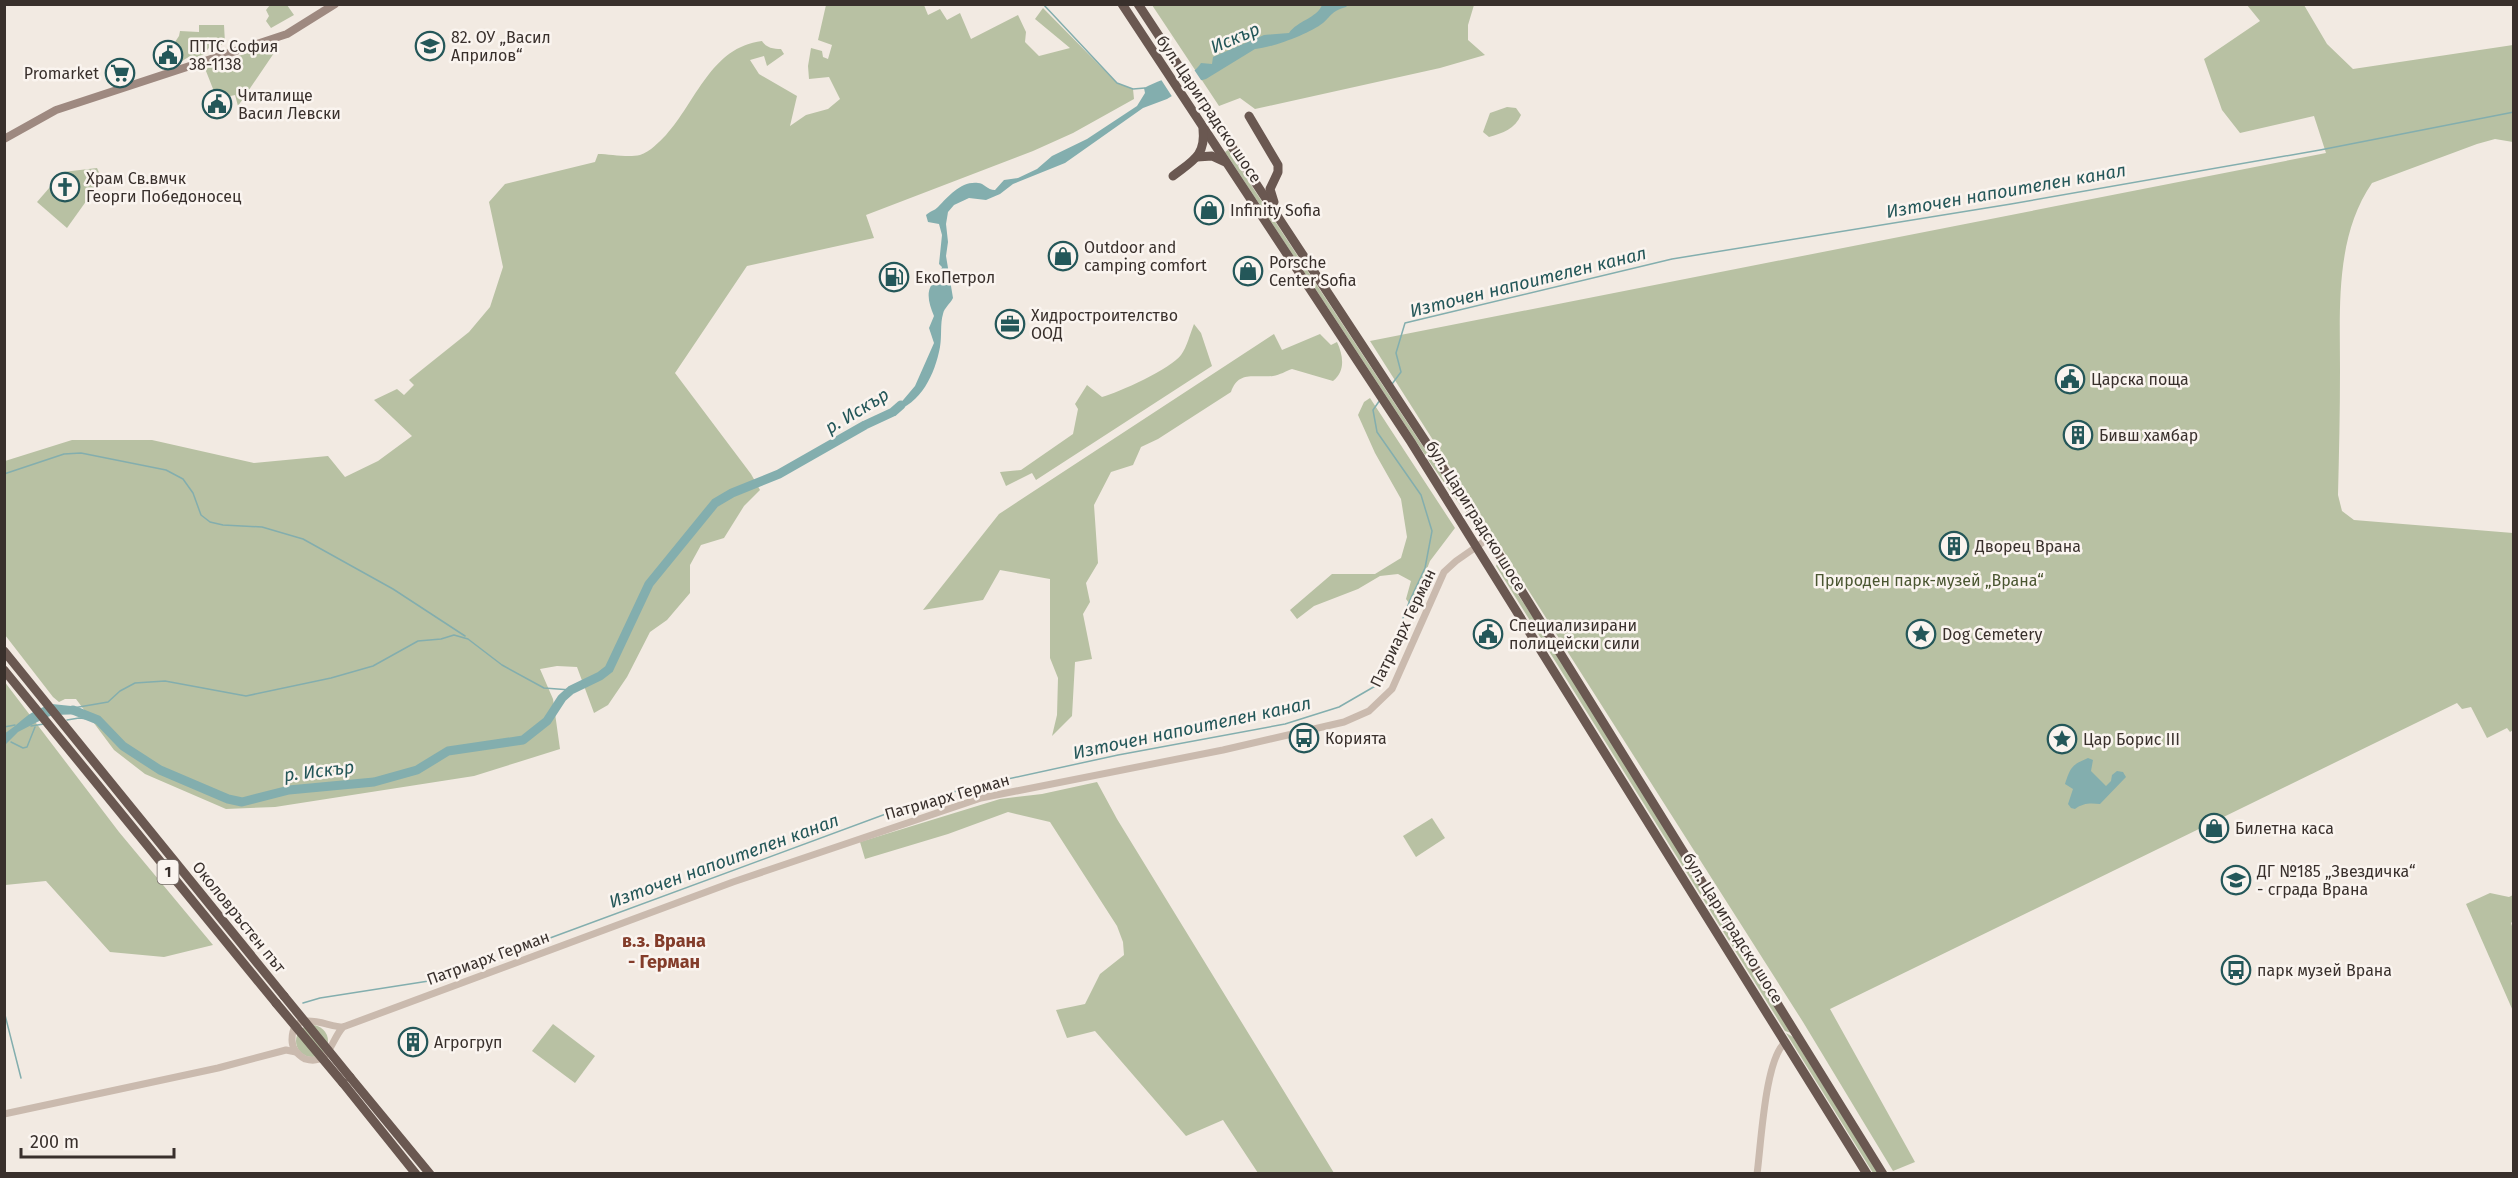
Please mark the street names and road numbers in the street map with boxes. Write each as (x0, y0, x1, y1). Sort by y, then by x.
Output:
street label: бул. Цариградско шосе (1152, 32, 1266, 186)
street label: бул. Цариградско шосе (1422, 437, 1530, 595)
street label: Патриарх Герман (1366, 566, 1440, 690)
street label: Патриарх Герман (882, 770, 1012, 824)
street label: бул. Цариградско шосе (1679, 849, 1787, 1007)
street label: Околовръстен път (188, 858, 290, 977)
road number: 1 (158, 860, 178, 884)
street label: Патриарх Герман (424, 927, 552, 989)

